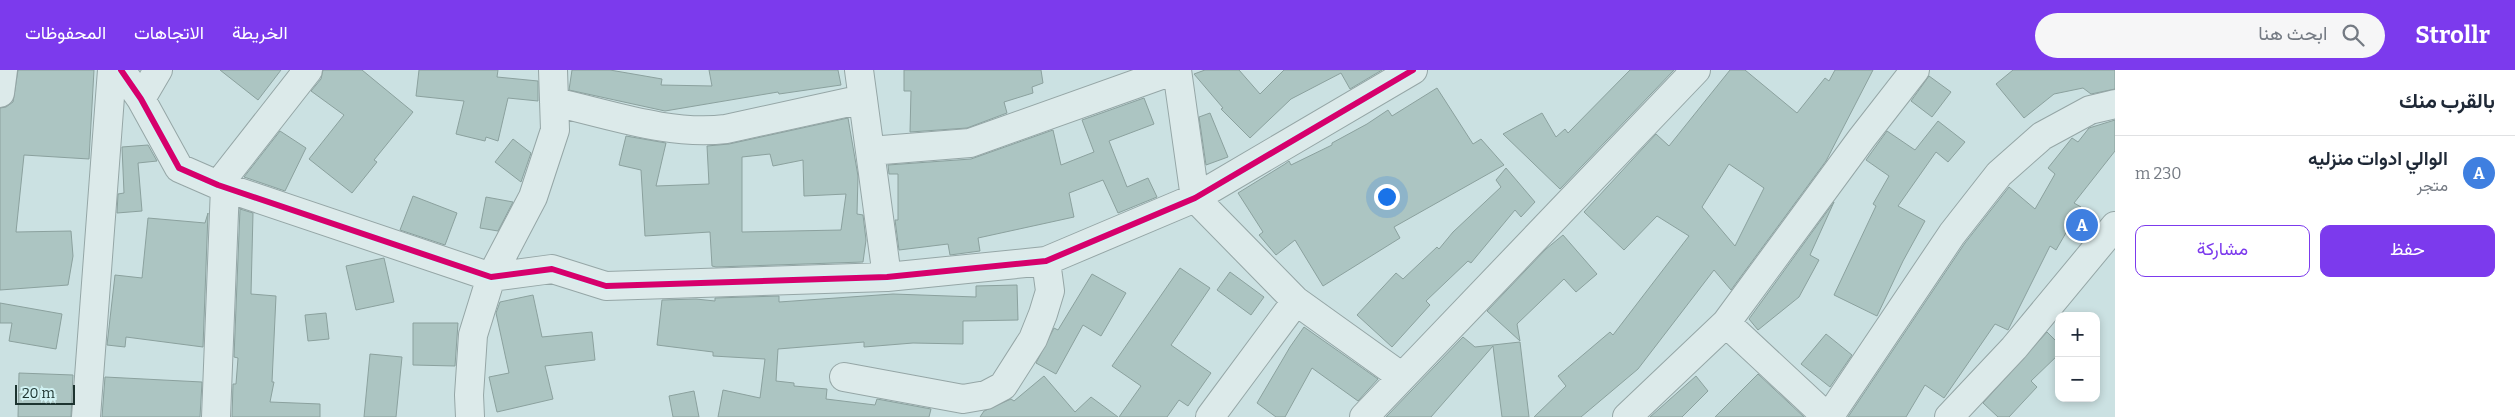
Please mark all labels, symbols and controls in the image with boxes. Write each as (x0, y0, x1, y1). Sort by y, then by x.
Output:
search box (2035, 13, 2385, 58)
icon: search (2339, 21, 2367, 49)
text: Strollr (2415, 21, 2490, 49)
text: المحفوظات (25, 22, 106, 44)
text: الاتجاهات (134, 22, 204, 44)
text: الخريطة (232, 22, 288, 44)
text: ابحث هنا (2258, 22, 2327, 45)
text: بالقرب منك (2399, 88, 2495, 114)
text: الوالي ادوات منزليه (2308, 147, 2448, 170)
text: 230 m (2135, 164, 2182, 183)
text: A (2473, 164, 2485, 183)
text: متجر (2417, 176, 2448, 195)
your location (1374, 184, 1400, 210)
pin: A (2066, 206, 2098, 244)
button: مشاركة (2135, 225, 2310, 277)
button: حفظ (2320, 225, 2495, 277)
map controls (2055, 312, 2100, 402)
button: + (2055, 312, 2100, 357)
button: − (2055, 357, 2100, 402)
scale bar (15, 382, 75, 405)
text: 20 m (22, 385, 55, 402)

